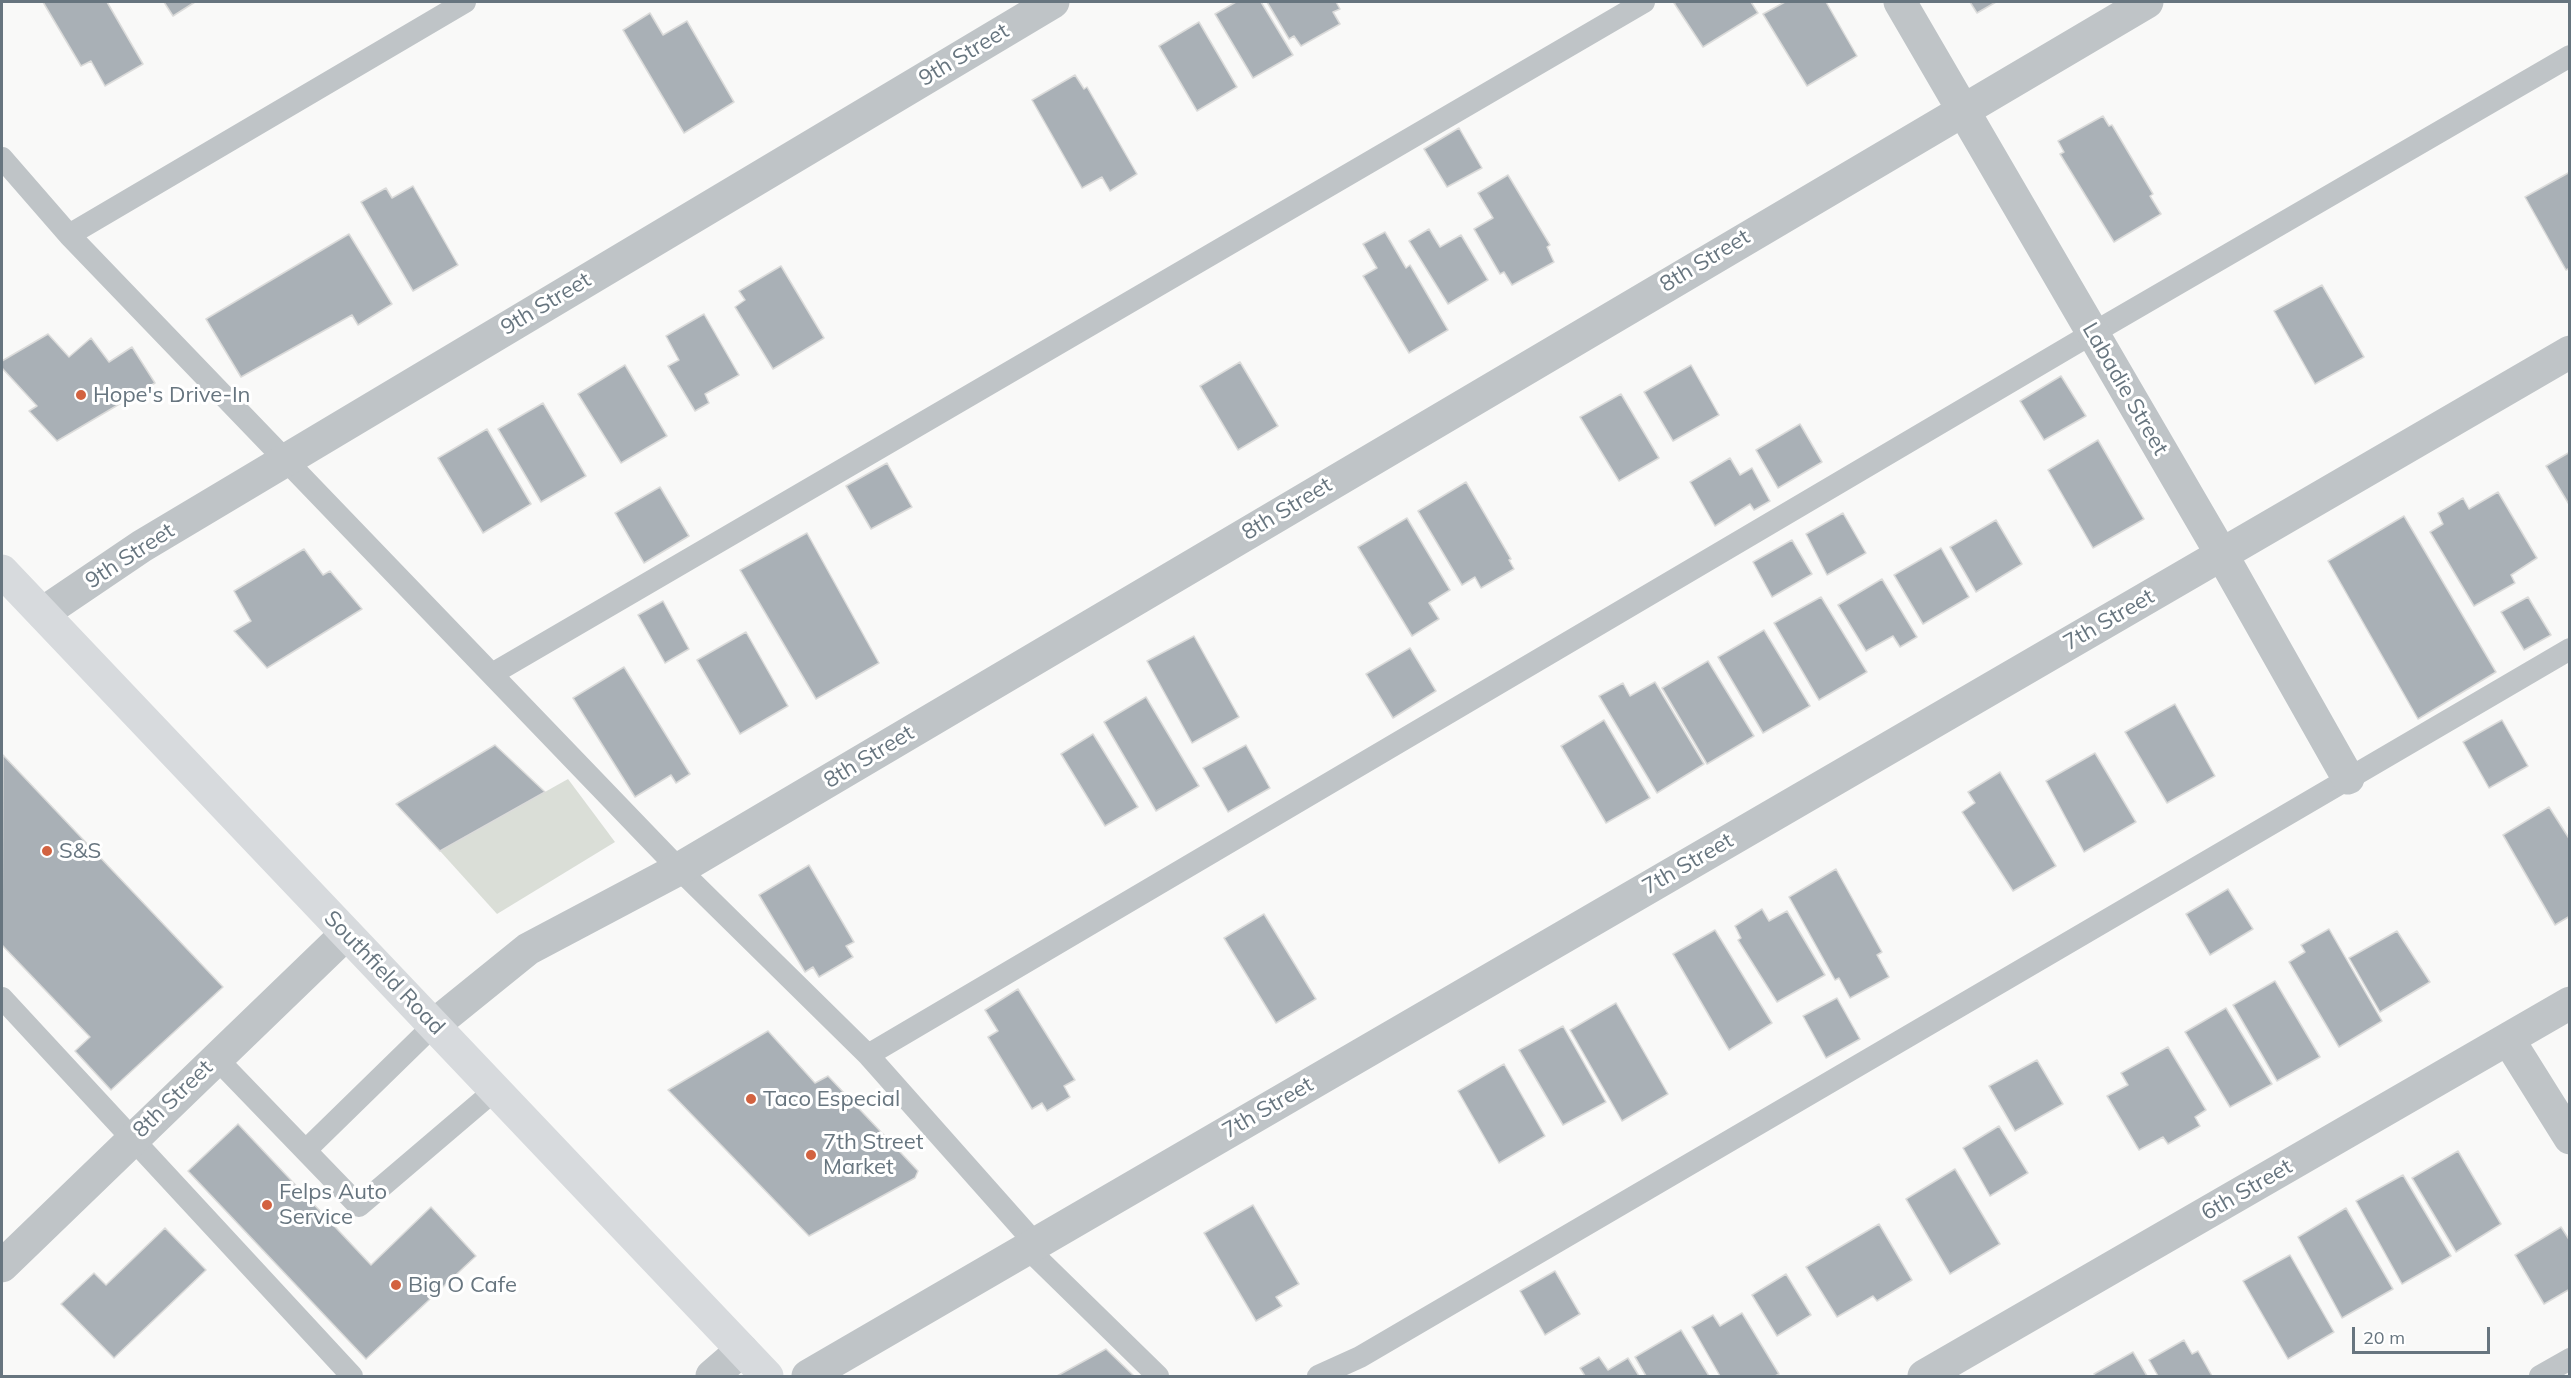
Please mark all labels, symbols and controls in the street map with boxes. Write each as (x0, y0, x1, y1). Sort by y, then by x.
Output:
street label: 9th Street (914, 18, 1014, 92)
street label: 8th Street (1655, 224, 1755, 298)
street label: 9th Street (496, 267, 596, 341)
street label: Labadie Street (2076, 318, 2174, 460)
place label: Hope's Drive-In (93, 382, 250, 408)
marker: Hope's Drive-In (74, 388, 88, 402)
street label: 8th Street (1237, 472, 1337, 546)
street label: 9th Street (81, 518, 179, 594)
street label: 7th Street (2059, 583, 2159, 657)
street label: 8th Street (819, 720, 919, 794)
street label: 7th Street (1638, 827, 1738, 901)
place label: S&S (59, 838, 101, 864)
marker: S&S (40, 844, 54, 858)
street label: Southfield Road (318, 905, 450, 1041)
street label: 8th Street (128, 1055, 218, 1143)
street label: 7th Street (1218, 1071, 1318, 1145)
place label: Taco Especial (763, 1086, 900, 1112)
marker: Taco Especial (744, 1092, 758, 1106)
place label: 7th Street Market (823, 1129, 923, 1180)
marker: 7th Street Market (804, 1148, 818, 1162)
street label: 6th Street (2197, 1153, 2297, 1227)
place label: Felps Auto Service (279, 1179, 387, 1230)
marker: Felps Auto Service (260, 1198, 274, 1212)
place label: Big O Cafe (408, 1272, 517, 1298)
marker: Big O Cafe (389, 1278, 403, 1292)
scale bar (2355, 1315, 2493, 1353)
text: 20 m (2363, 1326, 2405, 1349)

